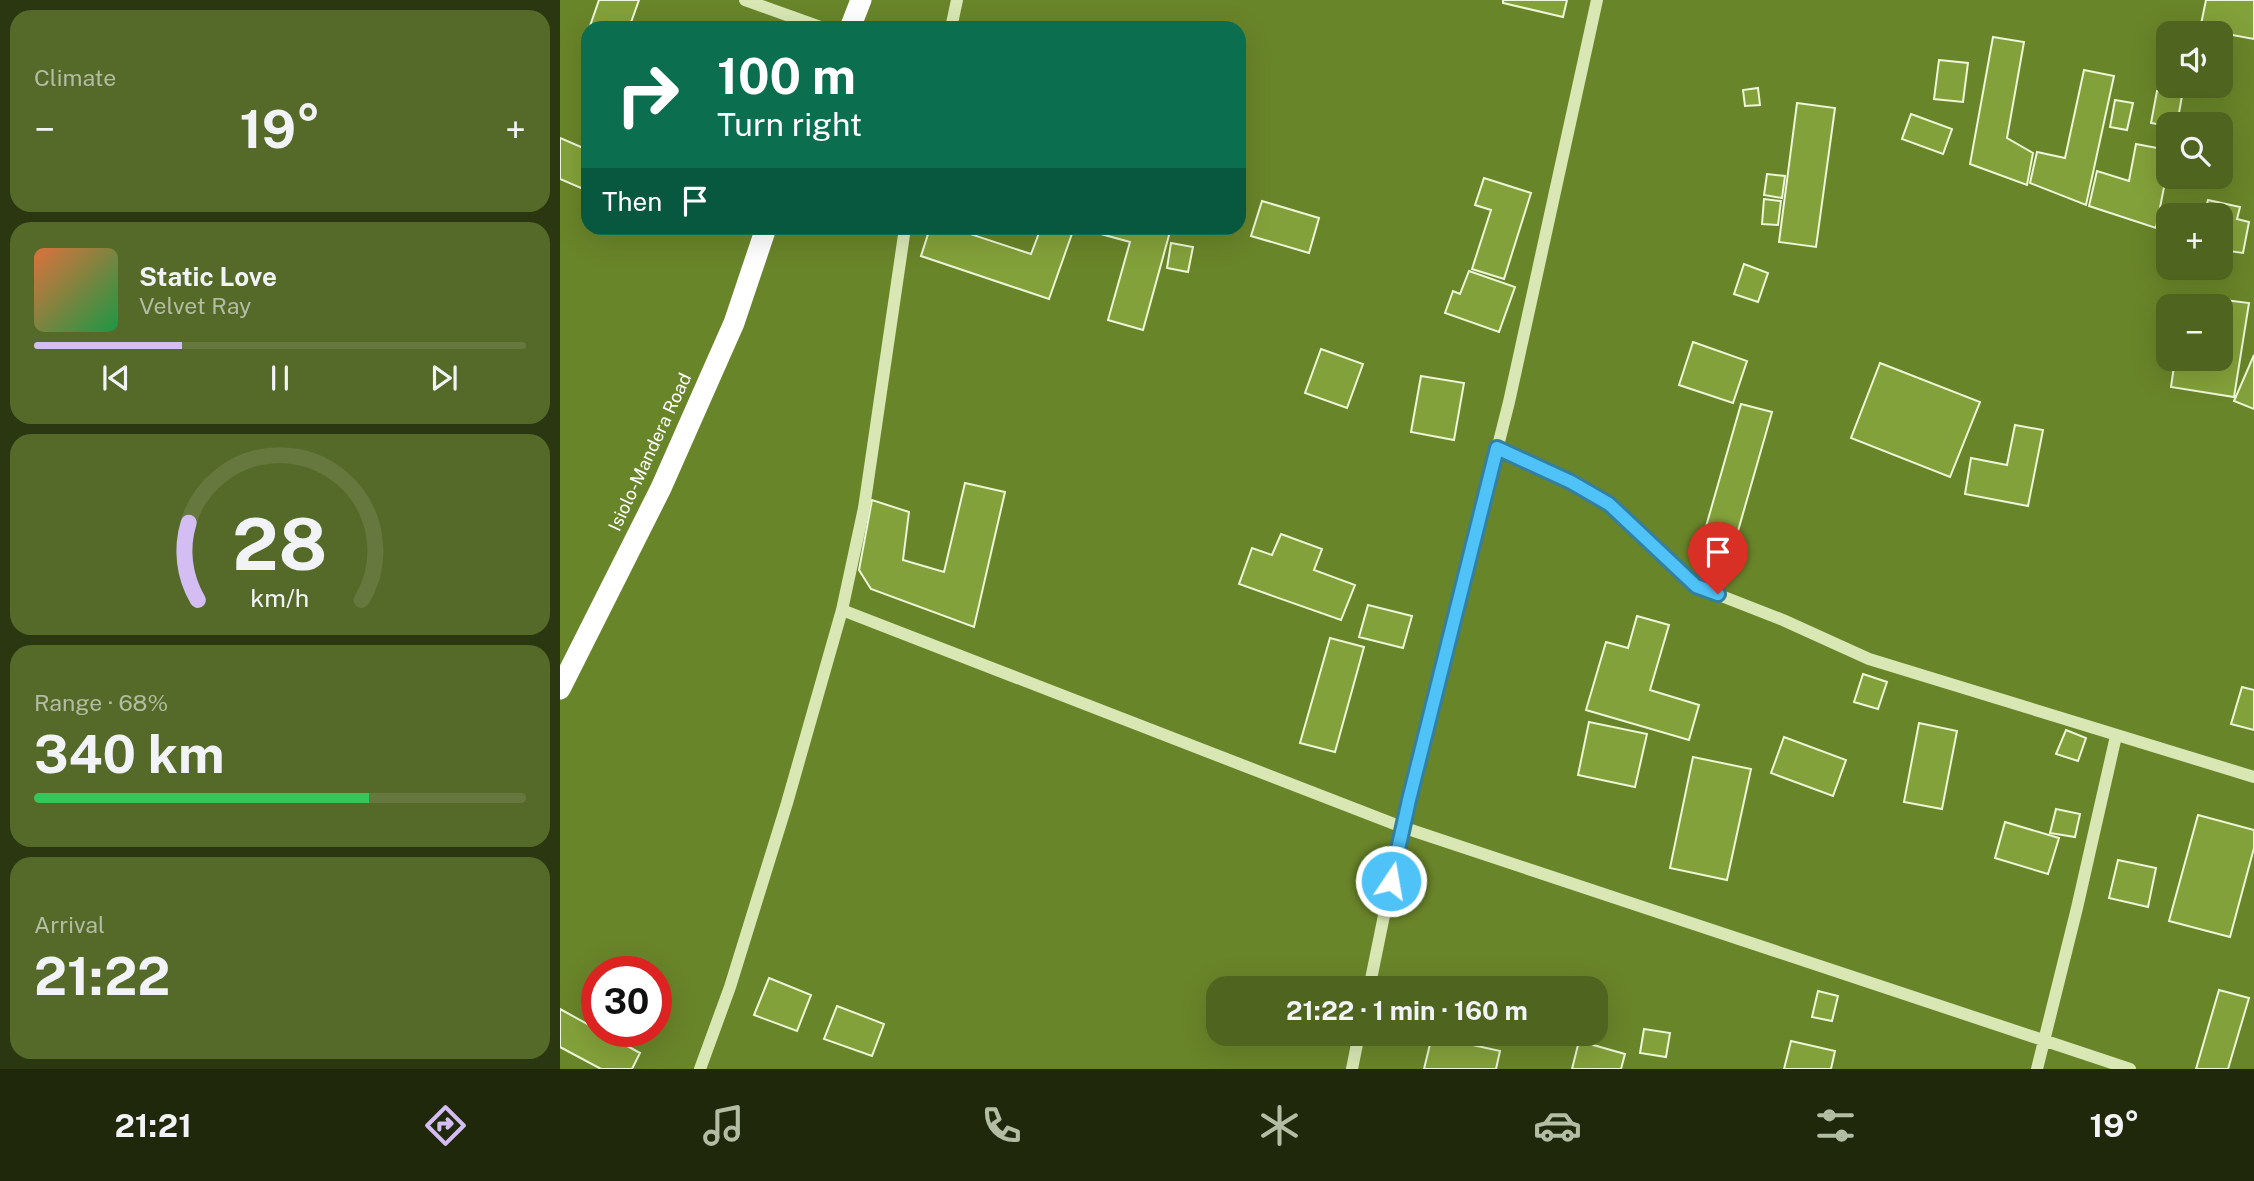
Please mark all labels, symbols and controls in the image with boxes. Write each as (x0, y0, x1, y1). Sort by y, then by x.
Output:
map controls (2156, 21, 2233, 371)
button: sound (2156, 21, 2233, 98)
text: 100 m (717, 47, 856, 105)
icon: right (602, 49, 693, 140)
text: Climate (34, 64, 116, 91)
text: 19° (239, 99, 321, 160)
text: Turn right (717, 106, 862, 143)
text: − (34, 107, 55, 152)
text: + (505, 107, 526, 152)
button: search (2156, 112, 2233, 189)
icon: arrive (676, 182, 714, 220)
text: Then (602, 186, 662, 217)
button: + (2156, 203, 2233, 280)
text: Static Love (139, 261, 277, 292)
text: Velvet Ray (139, 292, 251, 319)
button: − (2156, 294, 2233, 371)
icon: previous (97, 359, 135, 397)
icon: pause (261, 359, 299, 397)
icon: next (425, 359, 463, 397)
street label: Isiolo-Mandera Road (604, 369, 695, 534)
text: 28 (232, 502, 328, 587)
pin (1688, 522, 1748, 594)
icon: arrive (1699, 533, 1737, 571)
text: km/h (251, 583, 309, 613)
text: Range · 68% (34, 689, 168, 716)
text: 340 km (34, 724, 224, 785)
position arrow (1354, 844, 1428, 918)
text: Arrival (34, 911, 105, 938)
text: 21:22 (34, 946, 170, 1007)
speed limit sign: 30 (581, 956, 672, 1047)
text: 21:22 · 1 min · 160 m (1286, 995, 1528, 1026)
icon: directions (421, 1101, 470, 1150)
icon: music (699, 1101, 748, 1150)
icon: phone (977, 1101, 1026, 1150)
icon: climate (1255, 1101, 1304, 1150)
icon: car (1533, 1101, 1582, 1150)
icon: filters (1811, 1101, 1860, 1150)
text: 21:21 (115, 1107, 192, 1144)
text: 19° (2090, 1107, 2139, 1144)

